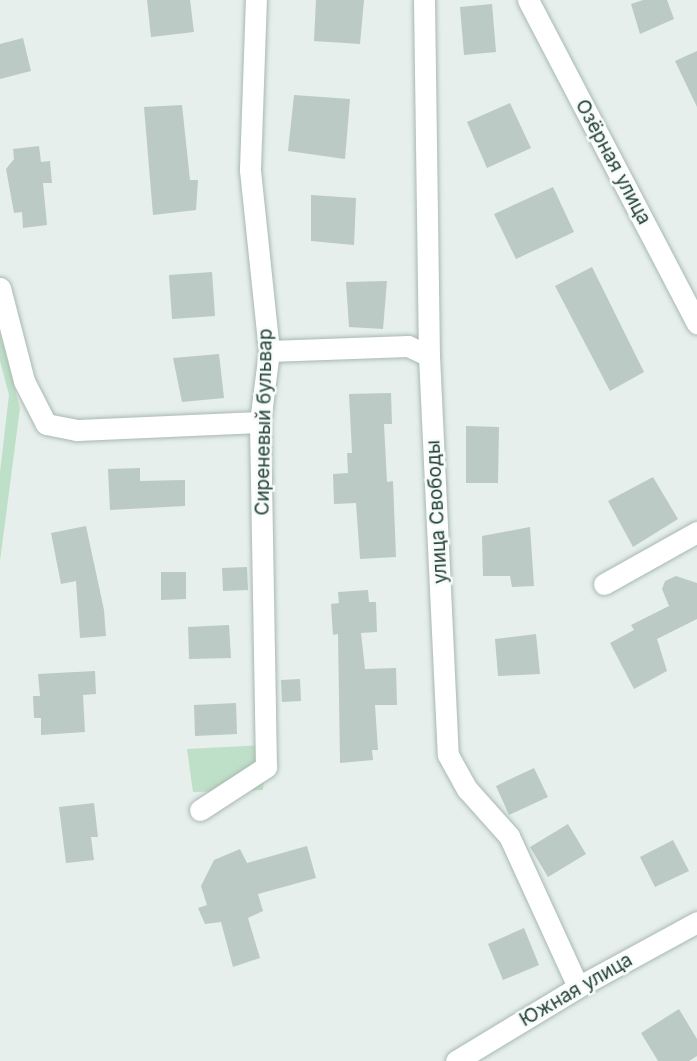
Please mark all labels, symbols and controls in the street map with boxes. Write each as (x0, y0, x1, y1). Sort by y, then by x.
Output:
street label: Озёрная улица (570, 96, 656, 228)
street label: Сиреневый бульвар (251, 328, 277, 516)
street label: улица Свободы (422, 440, 452, 584)
street label: Южная улица (516, 949, 636, 1031)

